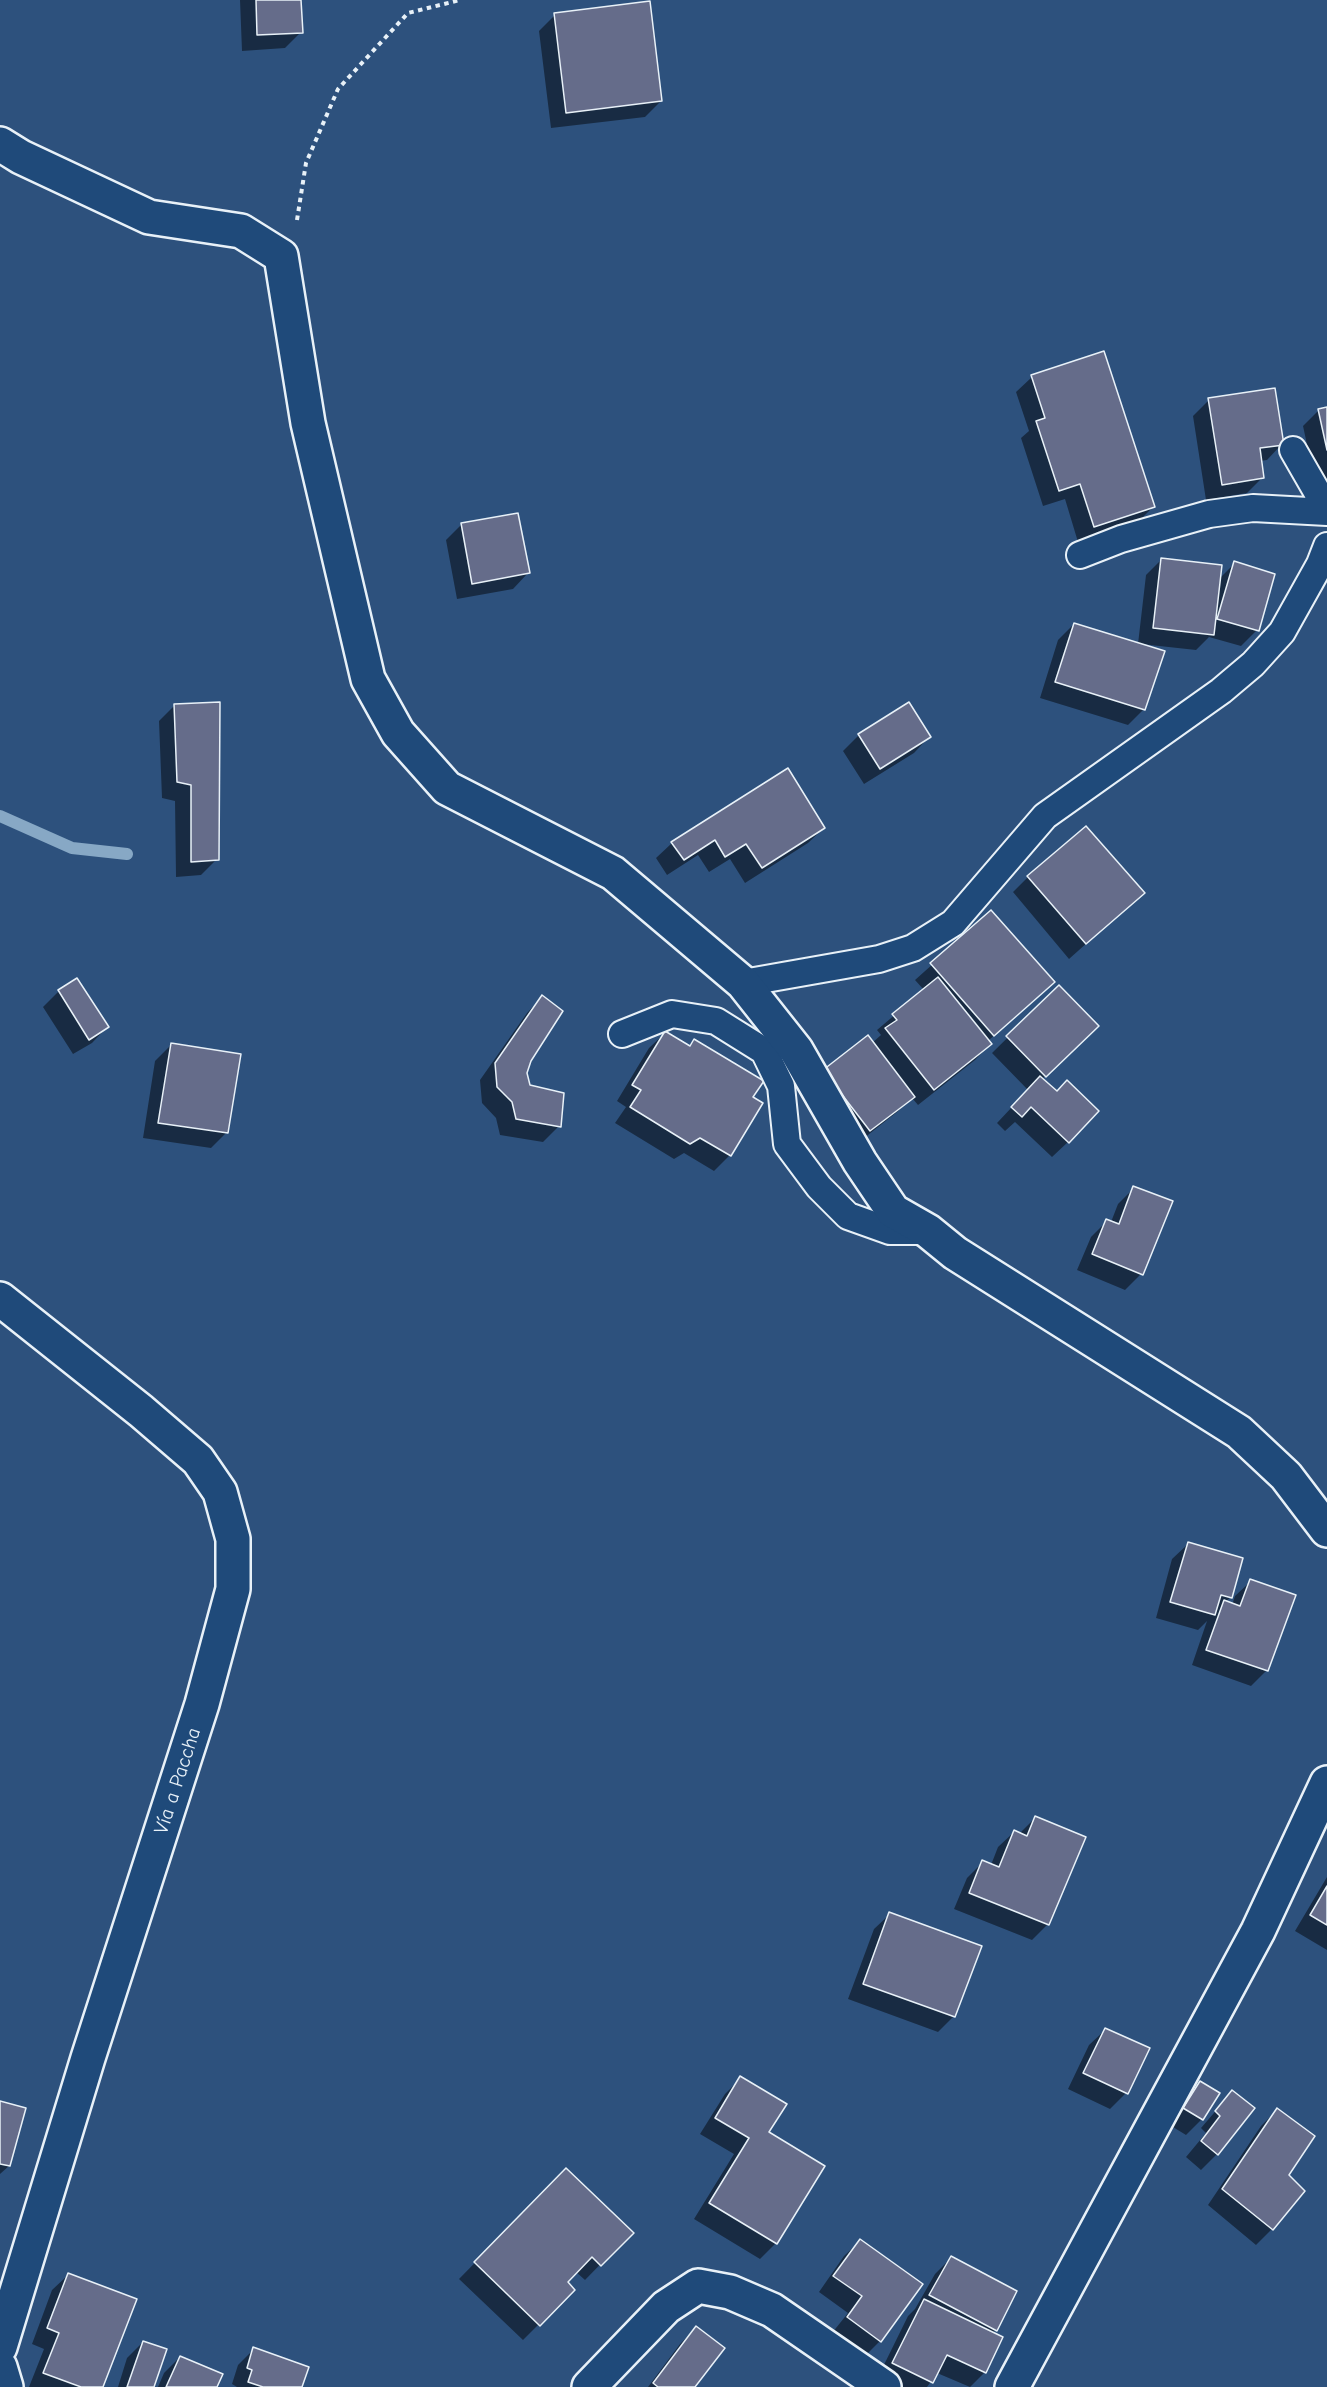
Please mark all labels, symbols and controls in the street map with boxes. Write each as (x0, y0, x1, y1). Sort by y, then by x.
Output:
street label: Vía a Paccha (150, 1725, 206, 1837)

